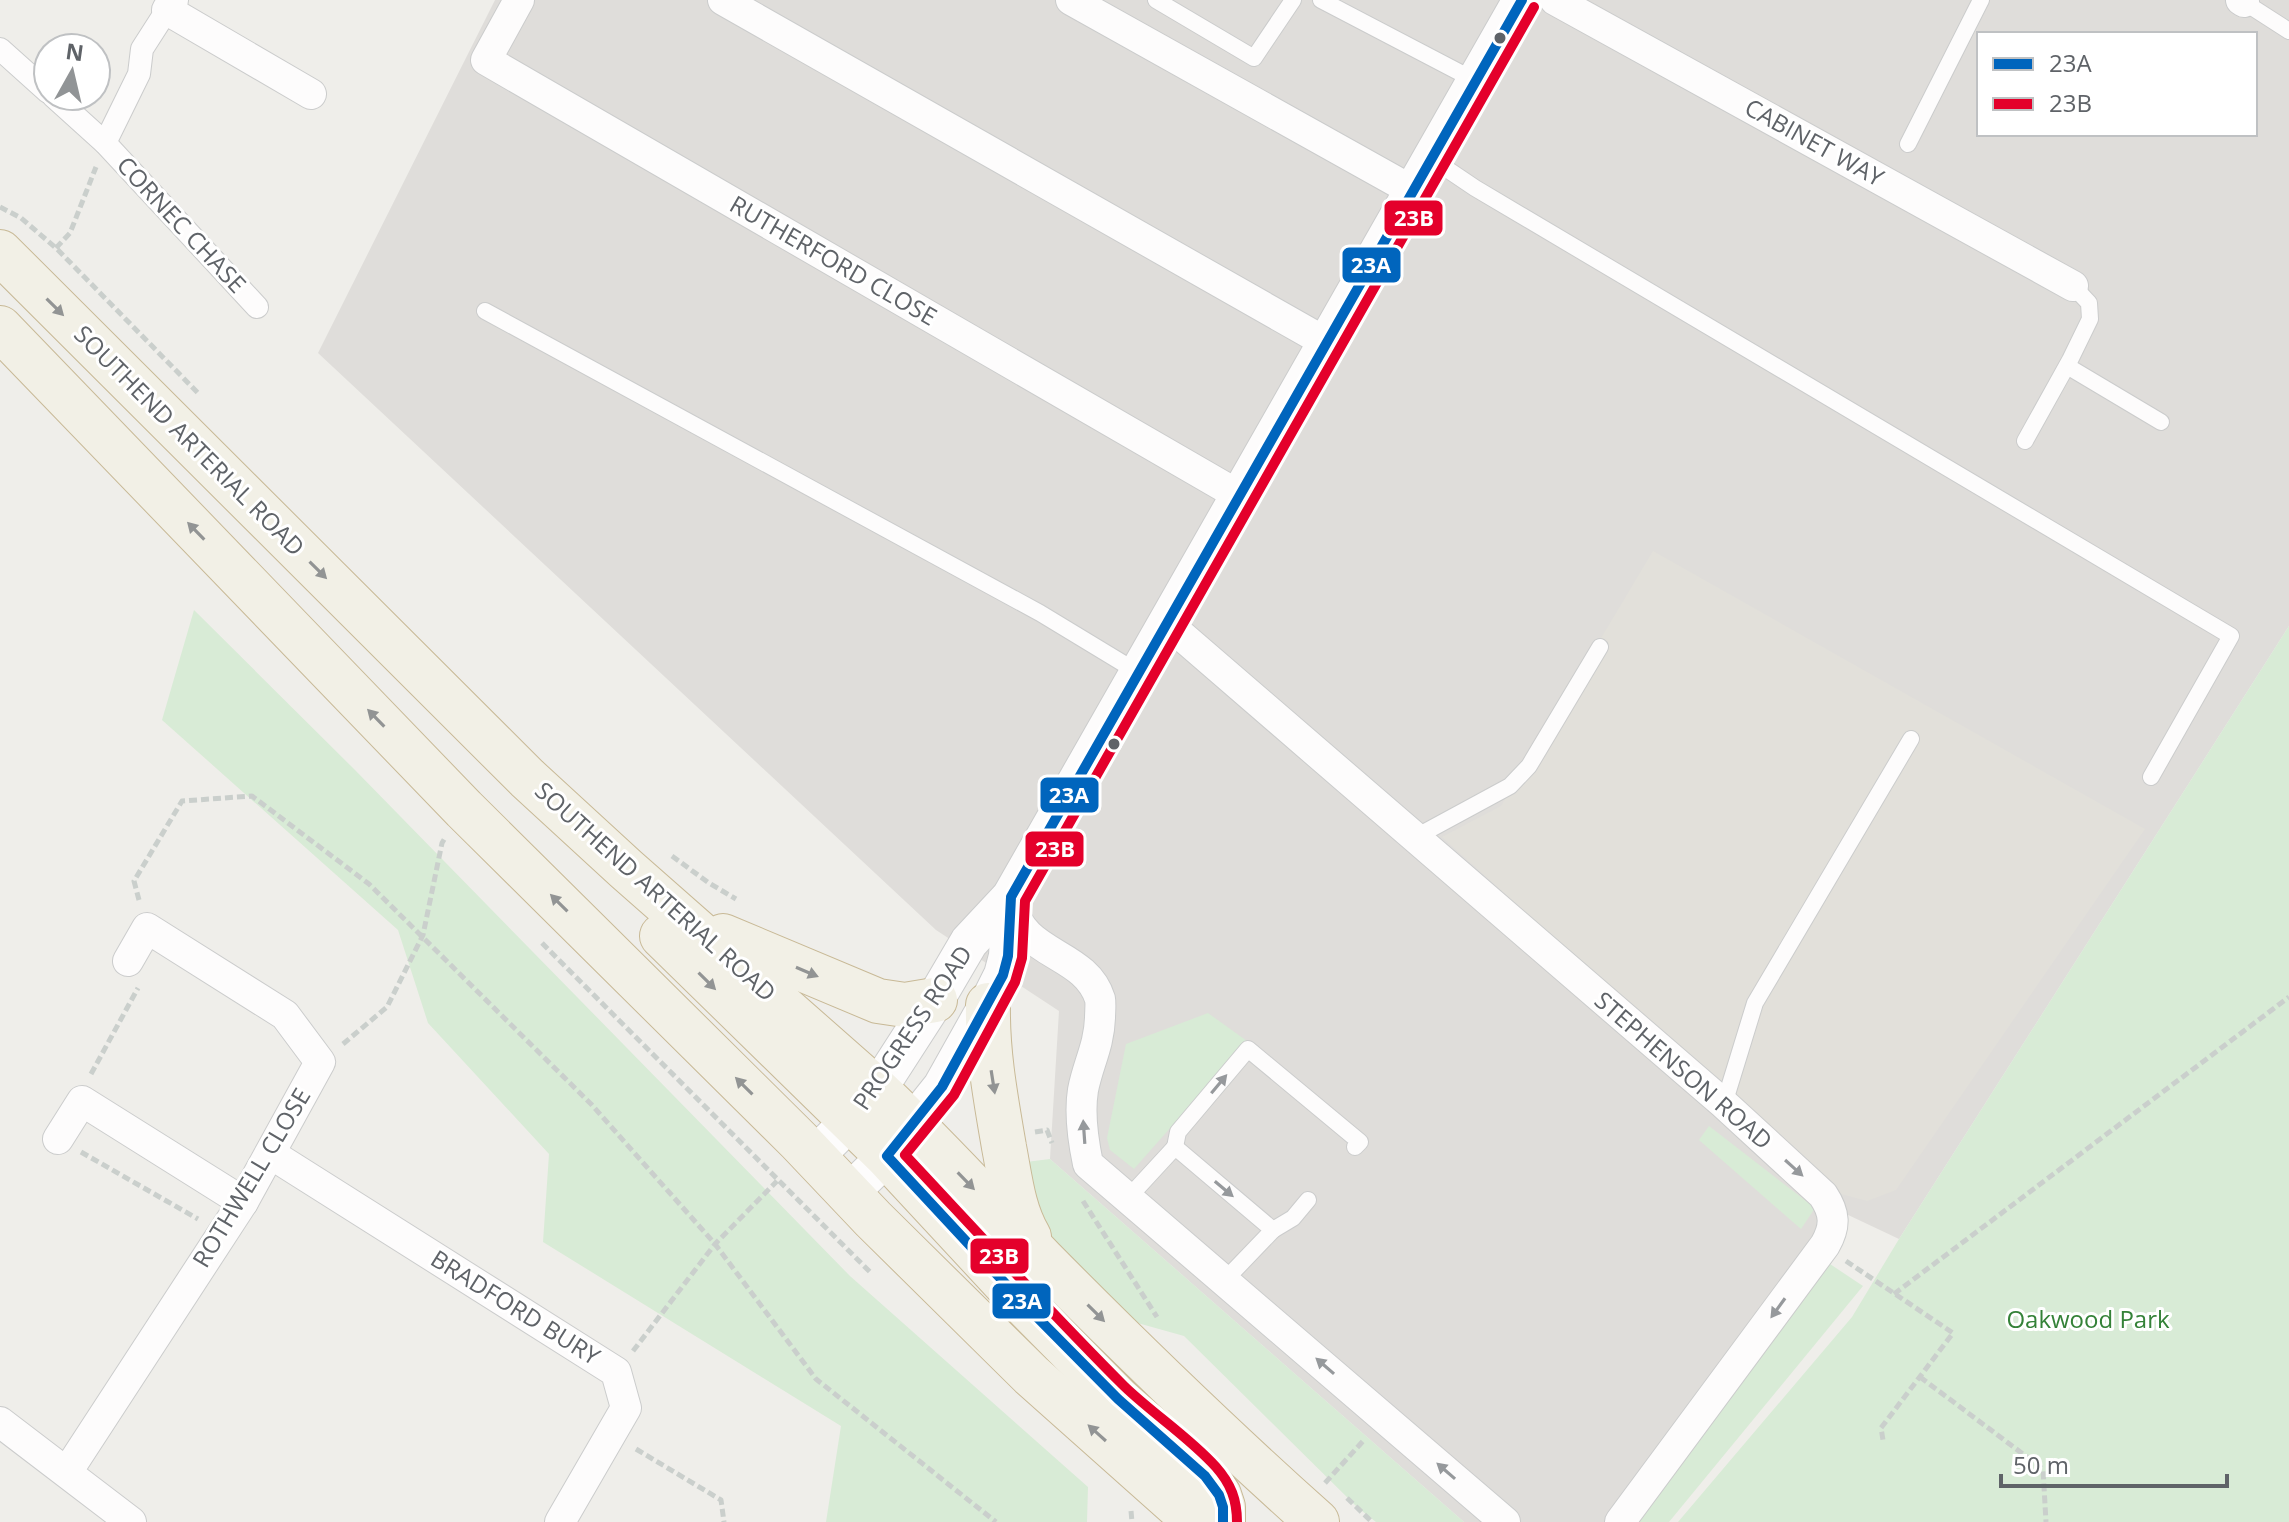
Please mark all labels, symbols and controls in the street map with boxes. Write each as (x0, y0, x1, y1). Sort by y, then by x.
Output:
unlabelled marker (1492, 30, 1508, 46)
north arrow (32, 32, 112, 112)
legend (1977, 32, 2257, 136)
text: N (64, 35, 86, 67)
text: 23A (2049, 46, 2092, 79)
text: 23B (2049, 86, 2092, 119)
street label: CABINET WAY (1739, 90, 1891, 194)
street label: CORNEC CHASE (110, 148, 254, 300)
street label: RUTHERFORD CLOSE (724, 187, 943, 332)
line badge: 23B (1383, 199, 1444, 237)
text: 23B (1394, 202, 1434, 232)
line badge: 23A (1341, 246, 1402, 284)
text: 23A (1351, 249, 1392, 279)
one-way arrow (45, 297, 64, 316)
street label: SOUTHEND ARTERIAL ROAD (68, 317, 313, 562)
one-way arrow (187, 522, 206, 541)
one-way arrow (308, 560, 327, 579)
one-way arrow (368, 709, 386, 728)
unlabelled marker (1106, 736, 1122, 752)
street label: SOUTHEND ARTERIAL ROAD (529, 774, 783, 1008)
line badge: 23A (1039, 776, 1100, 814)
text: 23A (1049, 779, 1090, 809)
line badge: 23B (1024, 830, 1085, 868)
text: 23B (1035, 833, 1075, 863)
one-way arrow (550, 894, 569, 913)
street label: PROGRESS ROAD (844, 938, 979, 1116)
one-way arrow (795, 966, 819, 979)
one-way arrow (697, 971, 716, 990)
street label: STEPHENSON ROAD (1588, 983, 1780, 1156)
one-way arrow (988, 1070, 1000, 1095)
one-way arrow (1210, 1074, 1227, 1094)
one-way arrow (735, 1077, 754, 1096)
street label: ROTHWELL CLOSE (184, 1081, 317, 1273)
one-way arrow (1077, 1119, 1090, 1144)
one-way arrow (1784, 1159, 1803, 1177)
one-way arrow (957, 1171, 975, 1190)
one-way arrow (1215, 1179, 1234, 1197)
line badge: 23B (969, 1237, 1030, 1275)
text: 23B (979, 1240, 1019, 1270)
street label: BRADFORD BURY (425, 1241, 607, 1372)
line badge: 23A (991, 1282, 1052, 1320)
text: 23A (1002, 1285, 1043, 1315)
one-way arrow (1771, 1298, 1787, 1318)
park label: Oakwood Park (2006, 1302, 2170, 1335)
one-way arrow (1086, 1303, 1105, 1322)
one-way arrow (1315, 1358, 1335, 1375)
one-way arrow (1087, 1425, 1106, 1443)
scale bar (2001, 1438, 2227, 1488)
text: 50 m (2013, 1448, 2069, 1481)
one-way arrow (1437, 1463, 1457, 1480)

